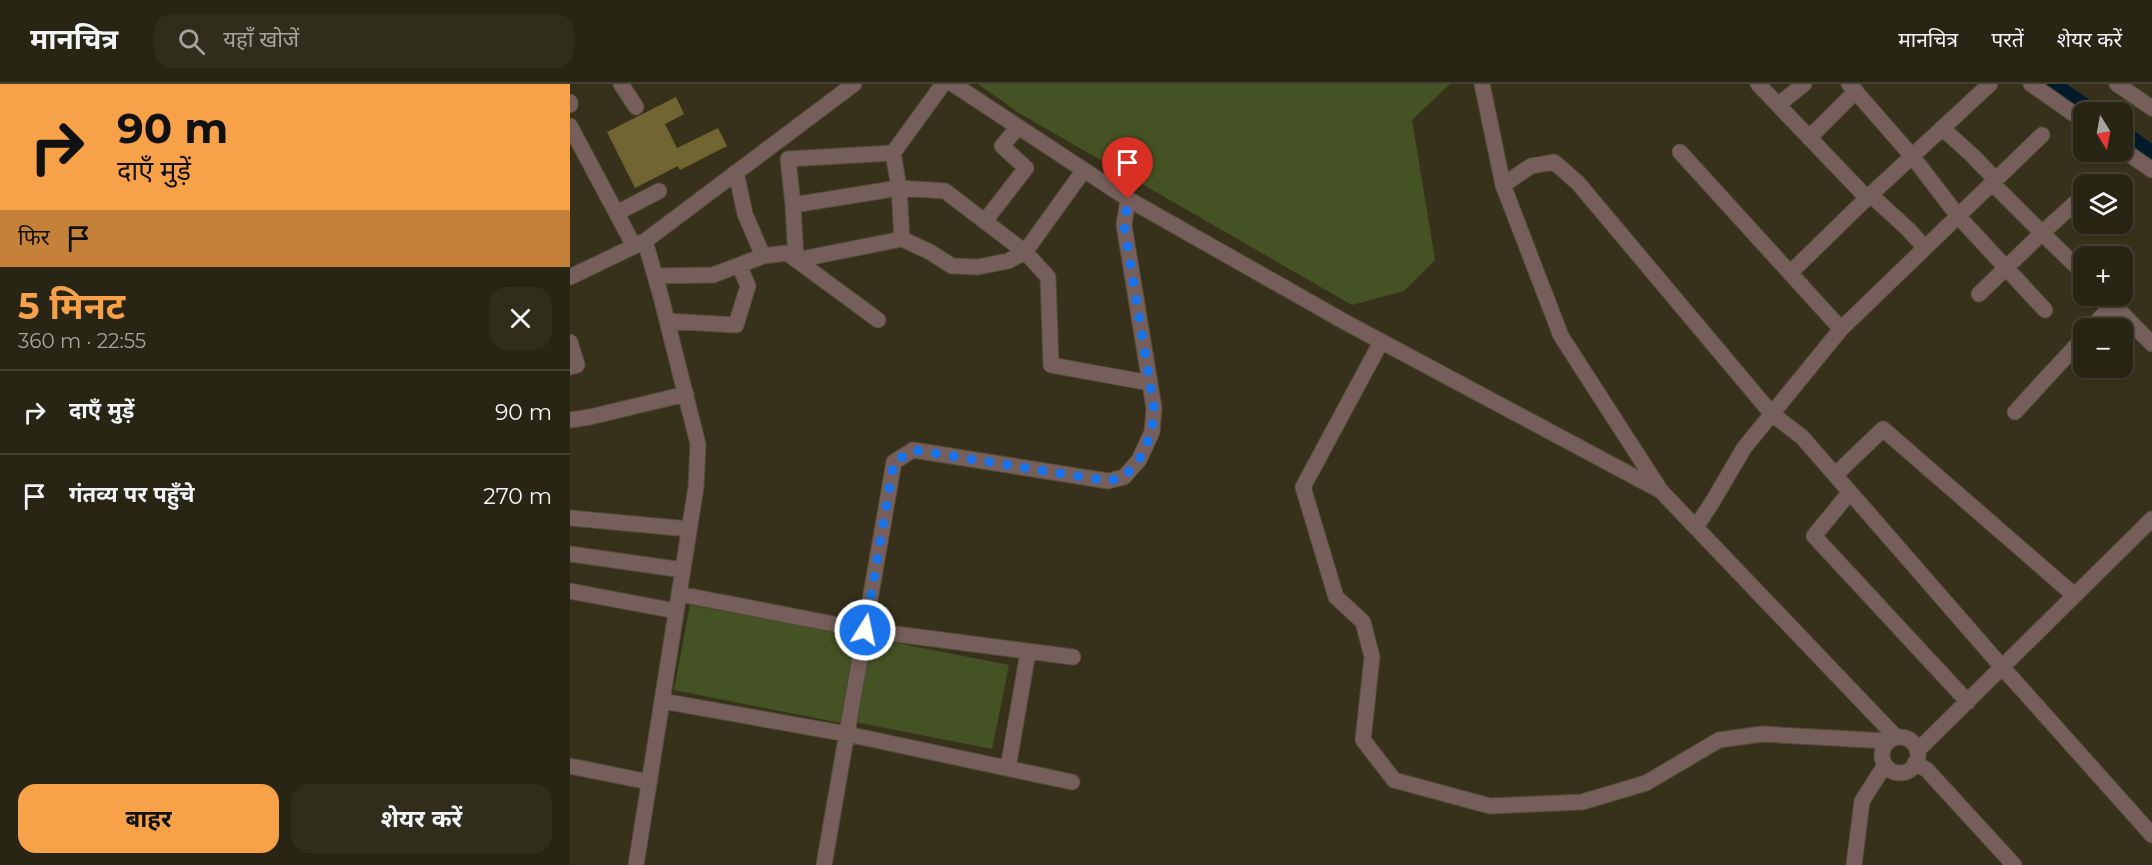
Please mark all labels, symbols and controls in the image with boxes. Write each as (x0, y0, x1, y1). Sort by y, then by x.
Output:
search box (154, 14, 574, 68)
text: मानचित्र (30, 22, 118, 56)
icon: search (175, 25, 208, 58)
text: यहाँ खोजें (223, 26, 299, 53)
text: मानचित्र (1898, 27, 1958, 52)
text: परतें (1991, 27, 2024, 52)
text: शेयर करें (2057, 27, 2122, 52)
text: 90 m (117, 102, 228, 154)
north arrow (2073, 102, 2133, 162)
map controls (2073, 102, 2133, 378)
icon: right (18, 108, 96, 186)
pin (1102, 137, 1153, 199)
icon: arrive (1111, 146, 1144, 179)
text: दाएँ मुड़ें (117, 154, 191, 187)
button: layers (2073, 174, 2133, 234)
icon: arrive (62, 222, 95, 255)
text: फिर (18, 224, 50, 251)
button: + (2073, 246, 2133, 306)
text: 5 मिनट (18, 284, 125, 328)
button: close (489, 287, 552, 350)
button: − (2073, 318, 2133, 378)
text: 360 m · 22:55 (18, 329, 146, 353)
icon: right (18, 396, 51, 429)
text: दाएँ मुड़ें (69, 397, 134, 424)
text: 90 m (495, 399, 552, 426)
icon: arrive (18, 480, 51, 513)
text: गंतव्य पर पहुँचे (69, 481, 195, 508)
text: 270 m (483, 483, 552, 510)
position arrow (833, 598, 897, 662)
button: बाहर (18, 784, 279, 853)
button: शेयर करें (291, 784, 552, 853)

